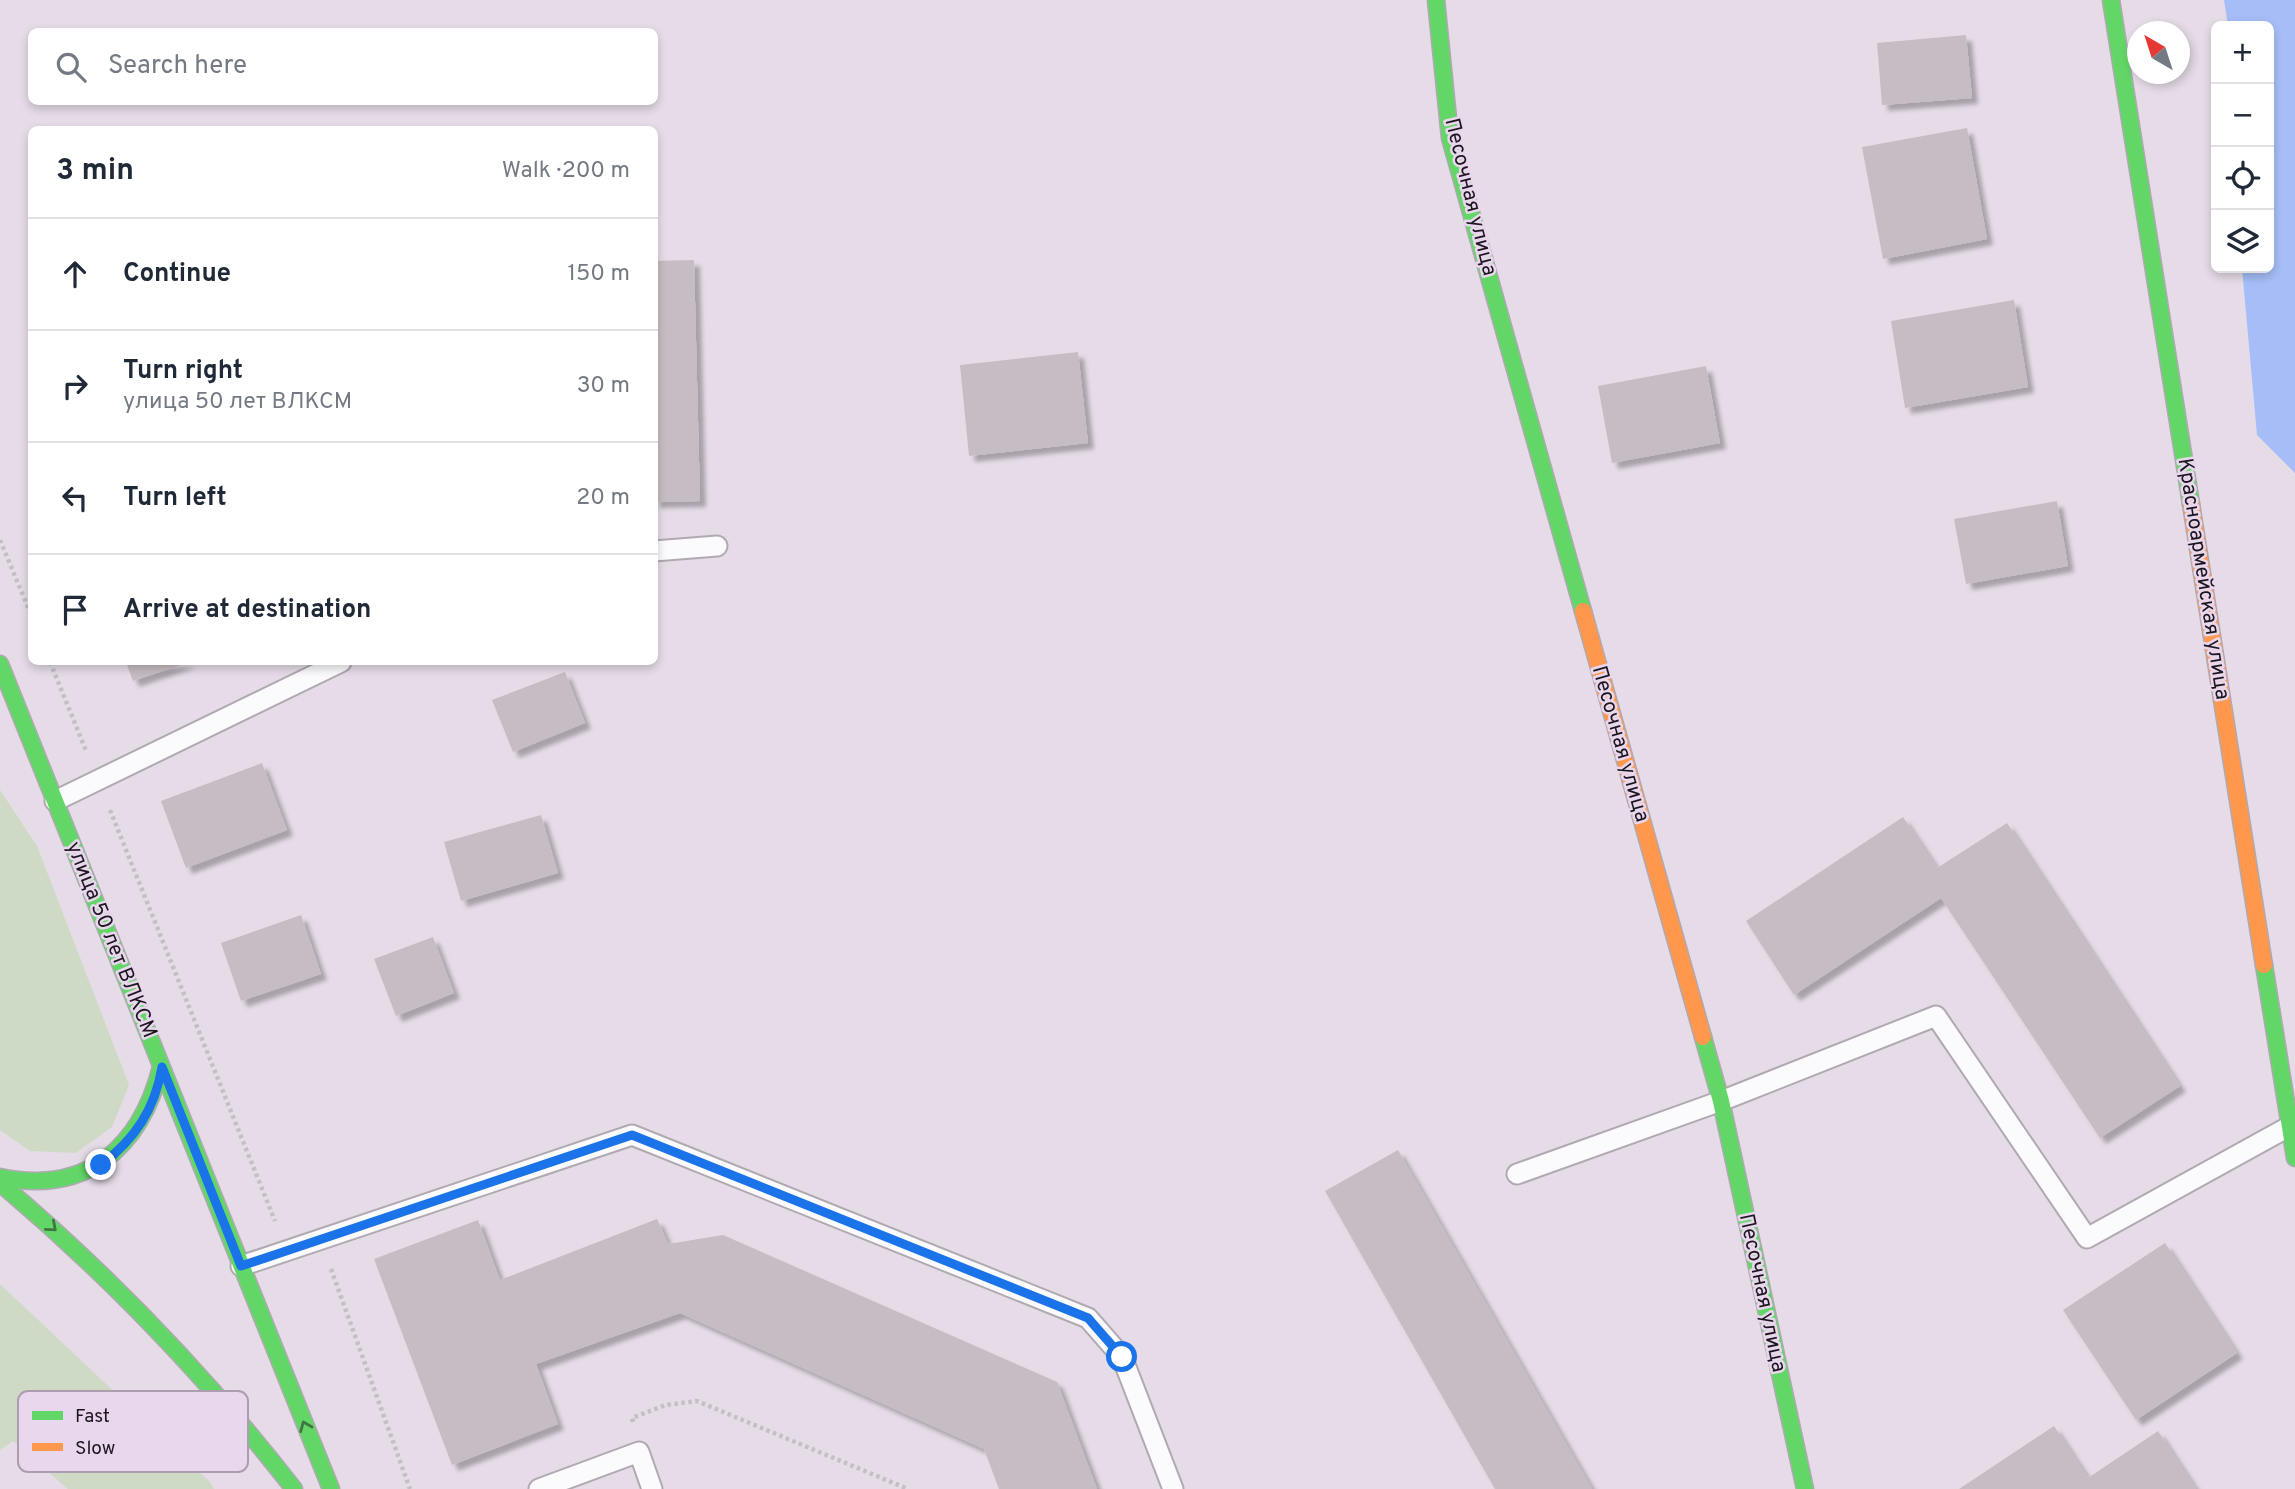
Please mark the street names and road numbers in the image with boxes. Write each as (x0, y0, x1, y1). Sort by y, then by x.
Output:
street label: Песочная улица (1437, 115, 1503, 279)
street label: Красноармейская улица (2171, 456, 2235, 702)
street label: Песочная улица (1585, 663, 1655, 825)
street label: улица 50 лет ВЛКСМ (59, 838, 163, 1042)
street label: Песочная улица (1732, 1211, 1792, 1375)

